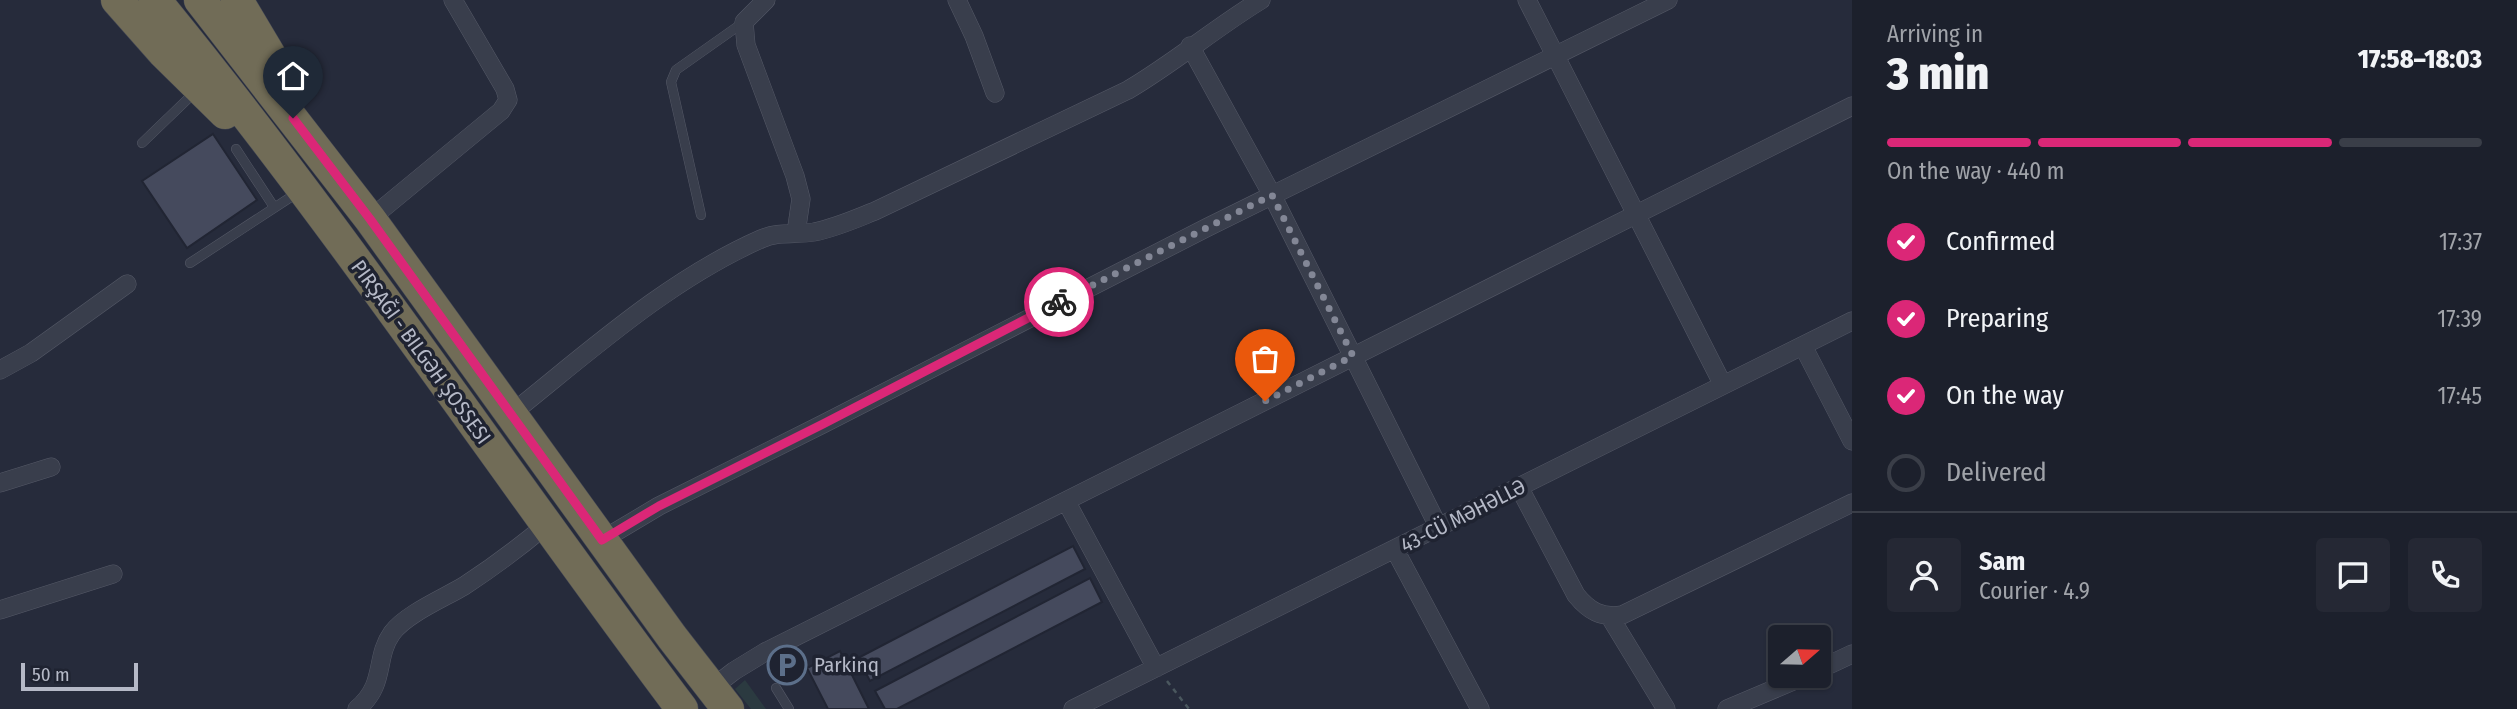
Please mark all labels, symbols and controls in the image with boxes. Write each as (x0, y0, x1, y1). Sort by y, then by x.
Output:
text: Arriving in (1887, 20, 1983, 48)
text: 17:58–18:03 (2358, 44, 2482, 75)
pin (263, 46, 323, 118)
text: 3 min (1887, 46, 1989, 101)
icon: home (274, 57, 312, 95)
text: On the way · 440 m (1887, 157, 2064, 185)
icon: check (1887, 223, 1925, 261)
text: Confirmed (1946, 226, 2056, 257)
text: 17:37 (2439, 228, 2482, 256)
street label: PIRŞAĞI - BILGƏH ŞOSSESI (345, 255, 497, 449)
courier (1024, 267, 1094, 337)
icon: bike (1040, 283, 1078, 321)
icon: check (1887, 300, 1925, 338)
text: Preparing (1946, 303, 2048, 334)
text: 17:39 (2437, 305, 2482, 333)
pin (1235, 329, 1295, 401)
icon: bag (1246, 340, 1284, 378)
icon: check (1887, 377, 1925, 415)
text: On the way (1946, 380, 2064, 411)
text: 17:45 (2437, 382, 2482, 410)
text: Delivered (1946, 457, 2047, 488)
street label: 43-CÜ MƏHƏLLƏ (1396, 473, 1530, 559)
button: person (1887, 538, 1961, 612)
button: chat (2316, 538, 2390, 612)
button: phone (2408, 538, 2482, 612)
text: Sam (1979, 546, 2025, 577)
text: Courier · 4.9 (1979, 577, 2090, 605)
north arrow (1768, 625, 1830, 688)
map controls (1768, 625, 1831, 688)
parking icon: Parkinq (766, 644, 808, 686)
place label: Parkinq (814, 652, 879, 678)
scale bar (21, 660, 138, 692)
text: 50 m (32, 663, 70, 686)

